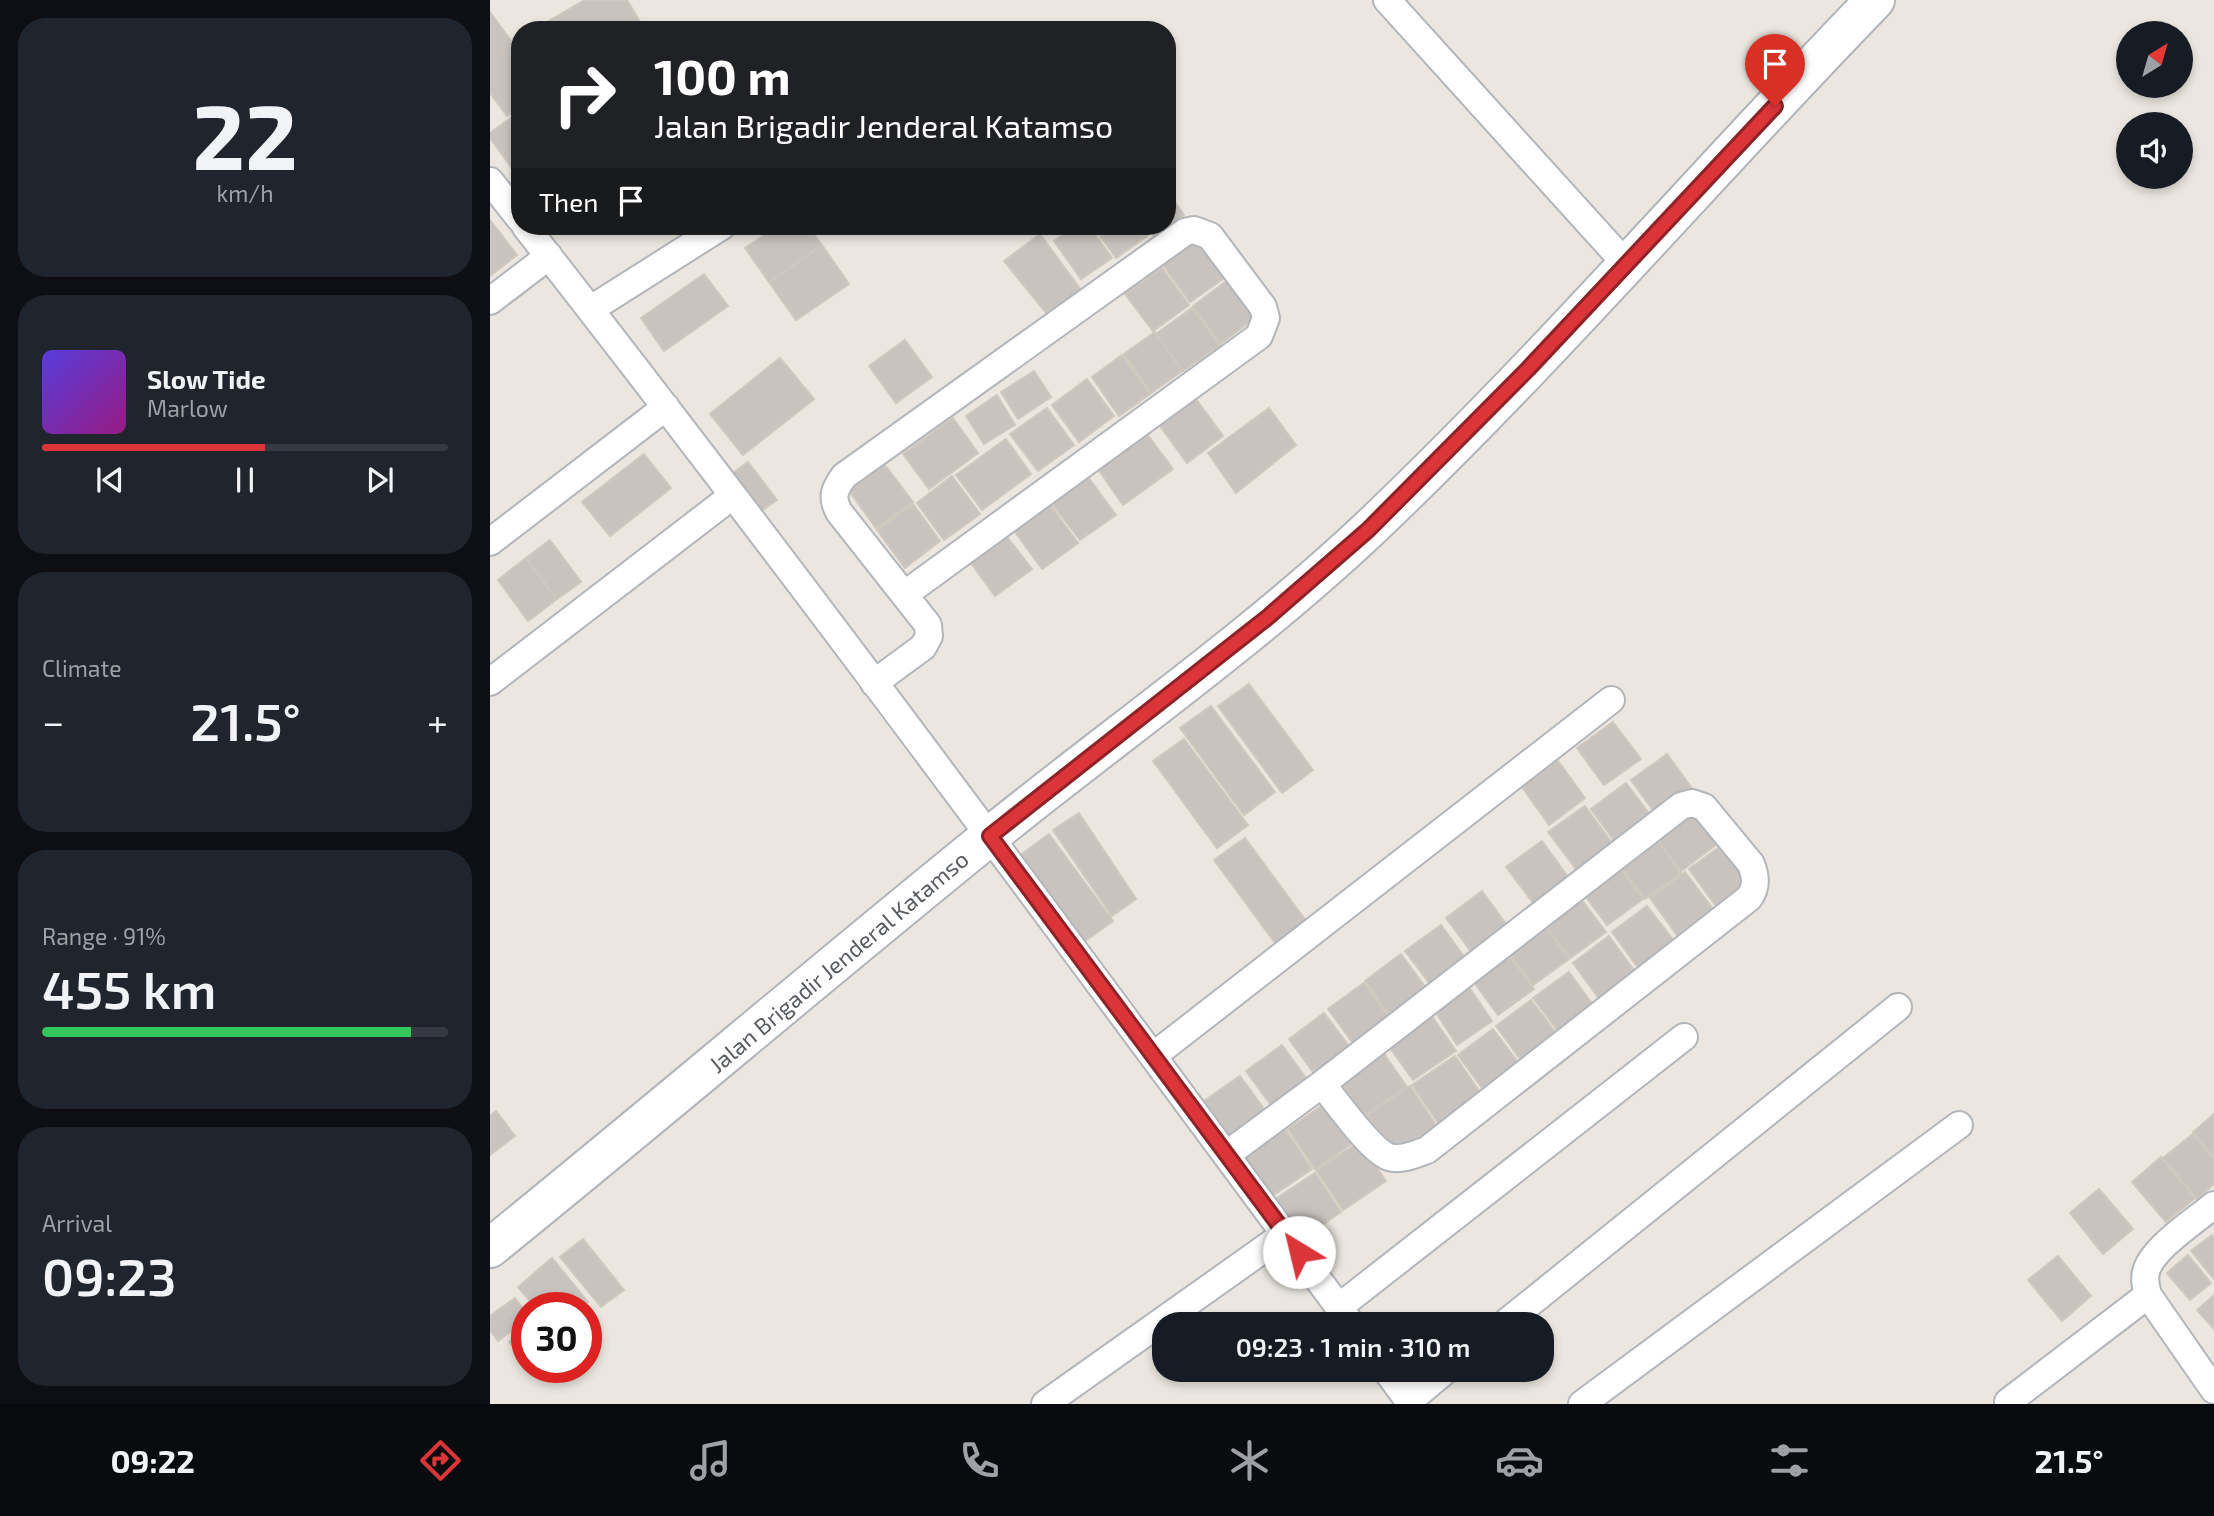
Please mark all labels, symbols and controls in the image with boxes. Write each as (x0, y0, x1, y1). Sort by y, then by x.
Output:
north arrow (2116, 21, 2193, 98)
map controls (2116, 21, 2193, 189)
pin (1745, 34, 1805, 106)
icon: arrive (1756, 45, 1794, 83)
text: 100 m (654, 46, 791, 105)
icon: right (539, 49, 630, 140)
text: 22 (192, 79, 298, 188)
text: Jalan Brigadir Jenderal Katamso (654, 106, 1113, 144)
button: sound (2116, 112, 2193, 189)
text: km/h (216, 179, 274, 207)
icon: arrive (612, 182, 650, 220)
text: Then (539, 186, 598, 217)
text: Slow Tide (147, 363, 266, 394)
text: Marlow (147, 394, 228, 422)
icon: previous (91, 461, 129, 499)
icon: pause (226, 461, 264, 499)
icon: next (361, 461, 399, 499)
text: Climate (42, 654, 122, 682)
text: 21.5° (190, 689, 301, 751)
text: − (42, 698, 64, 744)
text: + (427, 698, 448, 744)
street label: Jalan Brigadir Jenderal Katamso (703, 844, 974, 1078)
text: Range · 91% (42, 922, 166, 950)
text: 455 km (42, 957, 216, 1019)
text: Arrival (42, 1209, 112, 1237)
position arrow (1262, 1215, 1336, 1289)
text: 09:23 (42, 1244, 176, 1306)
speed limit sign: 30 (511, 1292, 602, 1383)
text: 09:23 · 1 min · 310 m (1236, 1331, 1470, 1362)
icon: directions (416, 1436, 465, 1485)
icon: music (686, 1436, 735, 1485)
icon: phone (955, 1436, 1004, 1485)
icon: climate (1225, 1436, 1274, 1485)
icon: car (1495, 1436, 1544, 1485)
icon: filters (1765, 1436, 1814, 1485)
text: 09:22 (110, 1441, 195, 1479)
text: 21.5° (2035, 1441, 2103, 1479)

